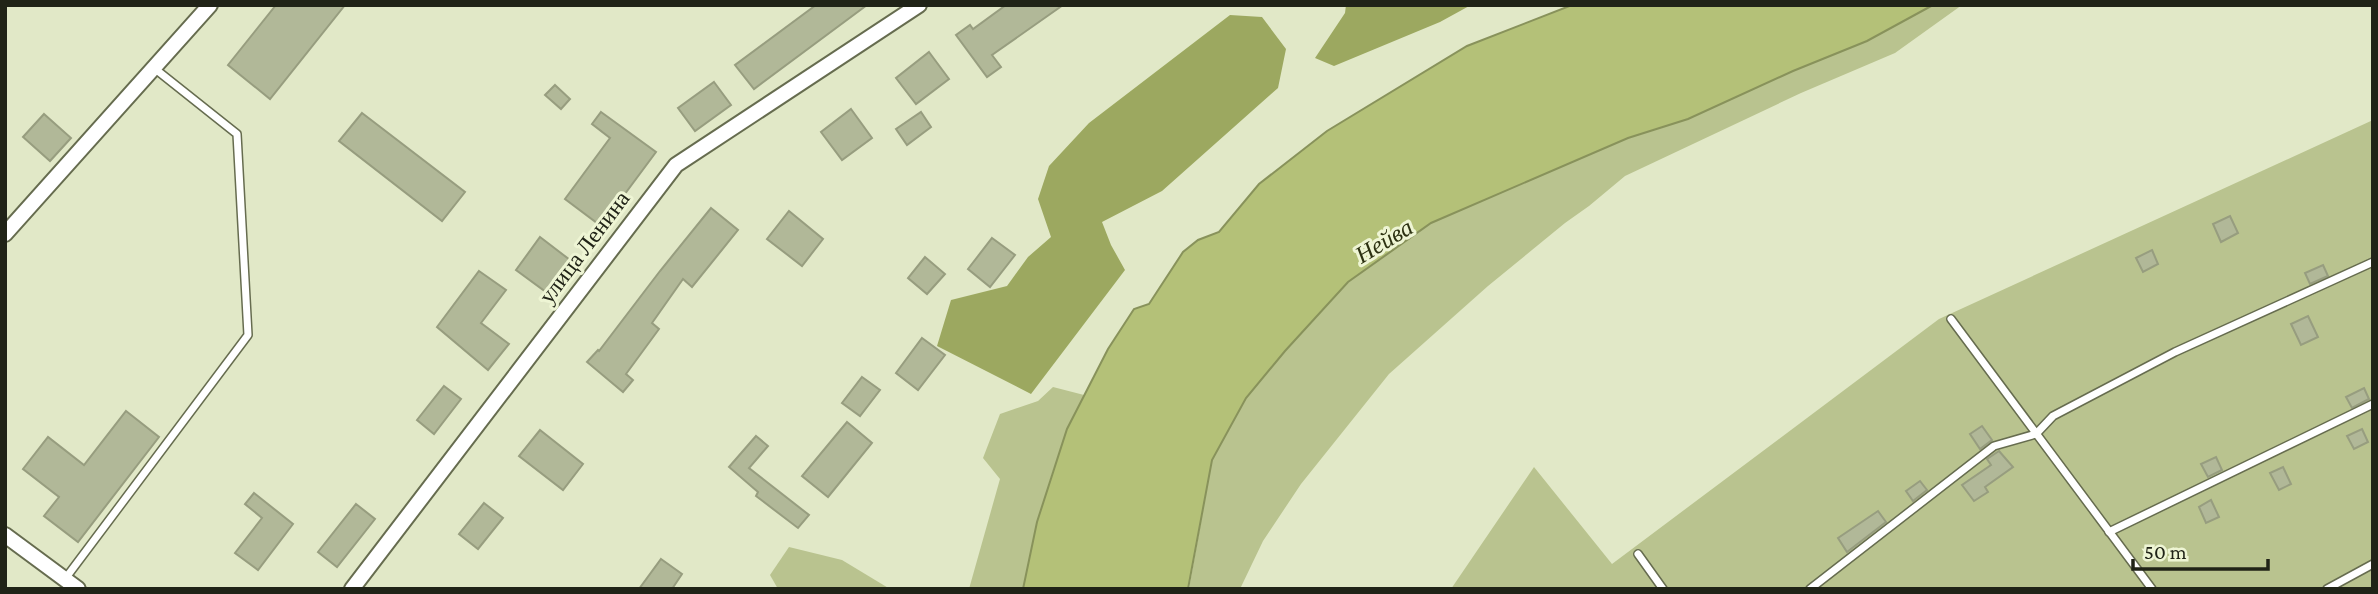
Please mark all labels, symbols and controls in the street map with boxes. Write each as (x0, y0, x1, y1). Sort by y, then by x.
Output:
street label: улица Ленина (533, 186, 635, 308)
water label: Нейва (1349, 213, 1417, 269)
scale bar (2133, 528, 2268, 572)
text: 50 m (2144, 540, 2187, 564)

